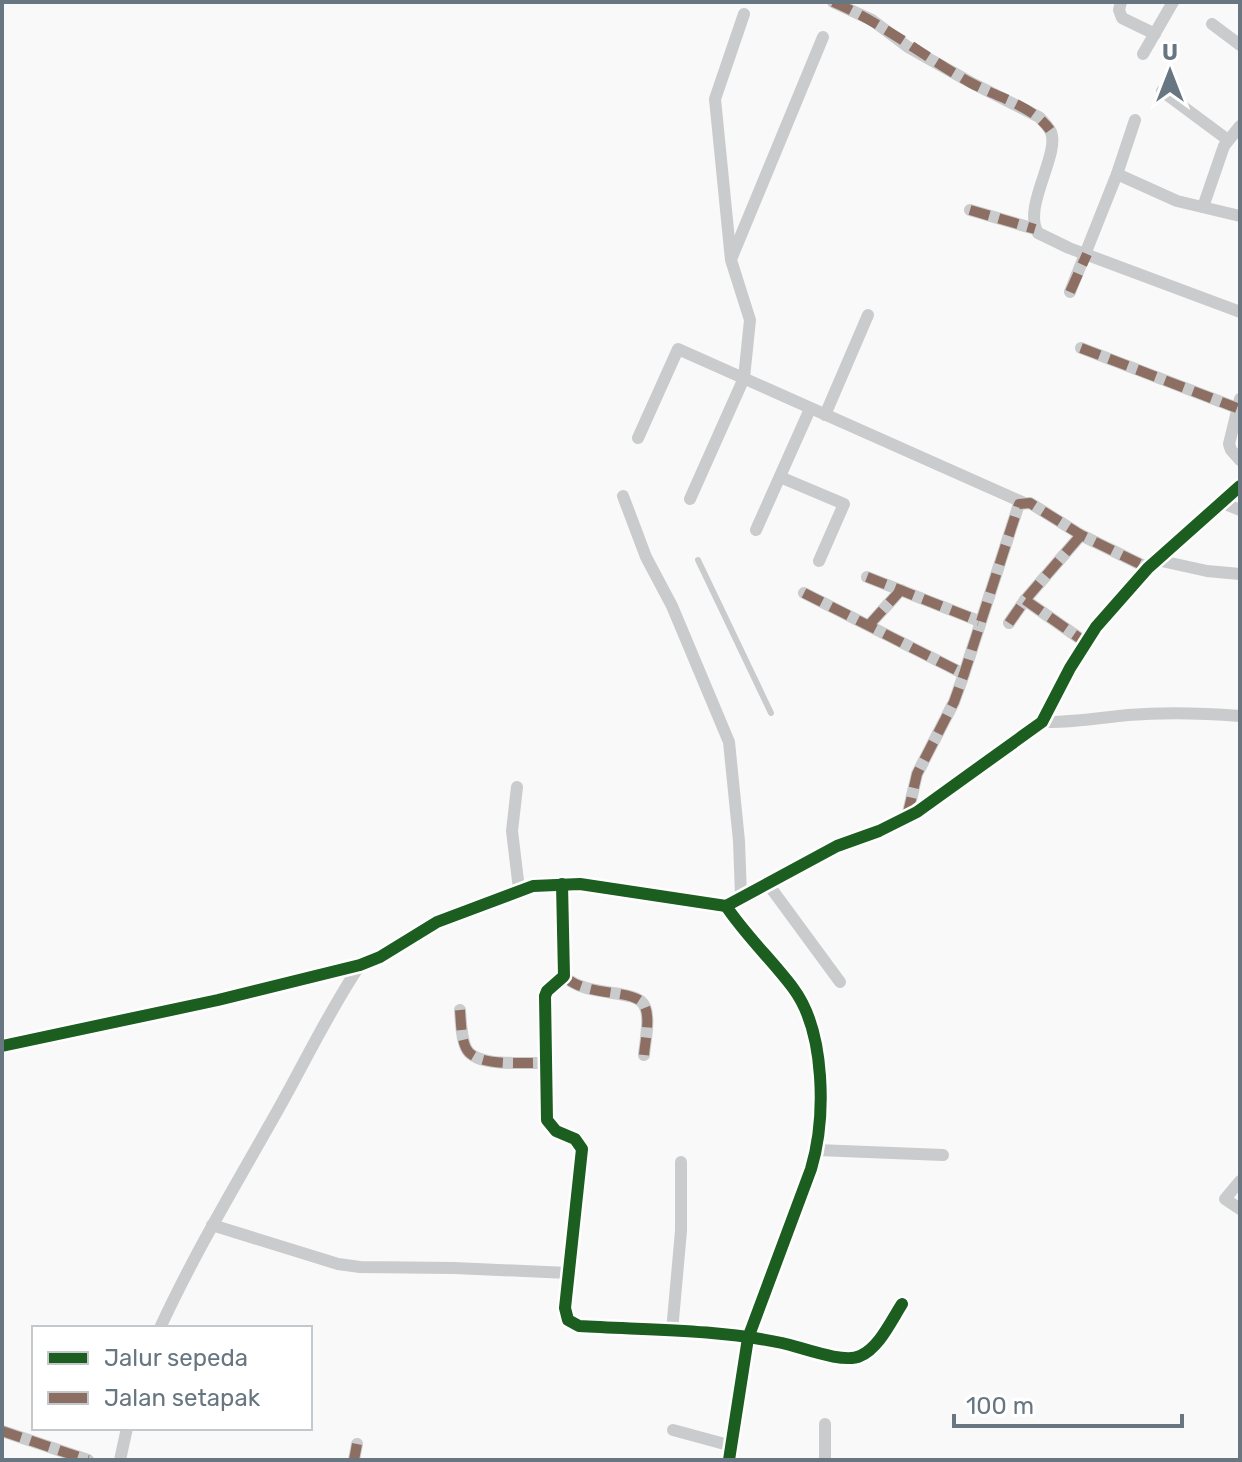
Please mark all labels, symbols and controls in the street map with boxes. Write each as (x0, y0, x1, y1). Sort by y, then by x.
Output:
north arrow (1130, 32, 1210, 112)
text: U (1162, 39, 1178, 66)
legend (32, 1326, 312, 1430)
text: Jalur sepeda (104, 1344, 248, 1372)
scale bar (954, 1378, 1182, 1428)
text: Jalan setapak (104, 1384, 261, 1412)
text: 100 m (966, 1392, 1034, 1420)

